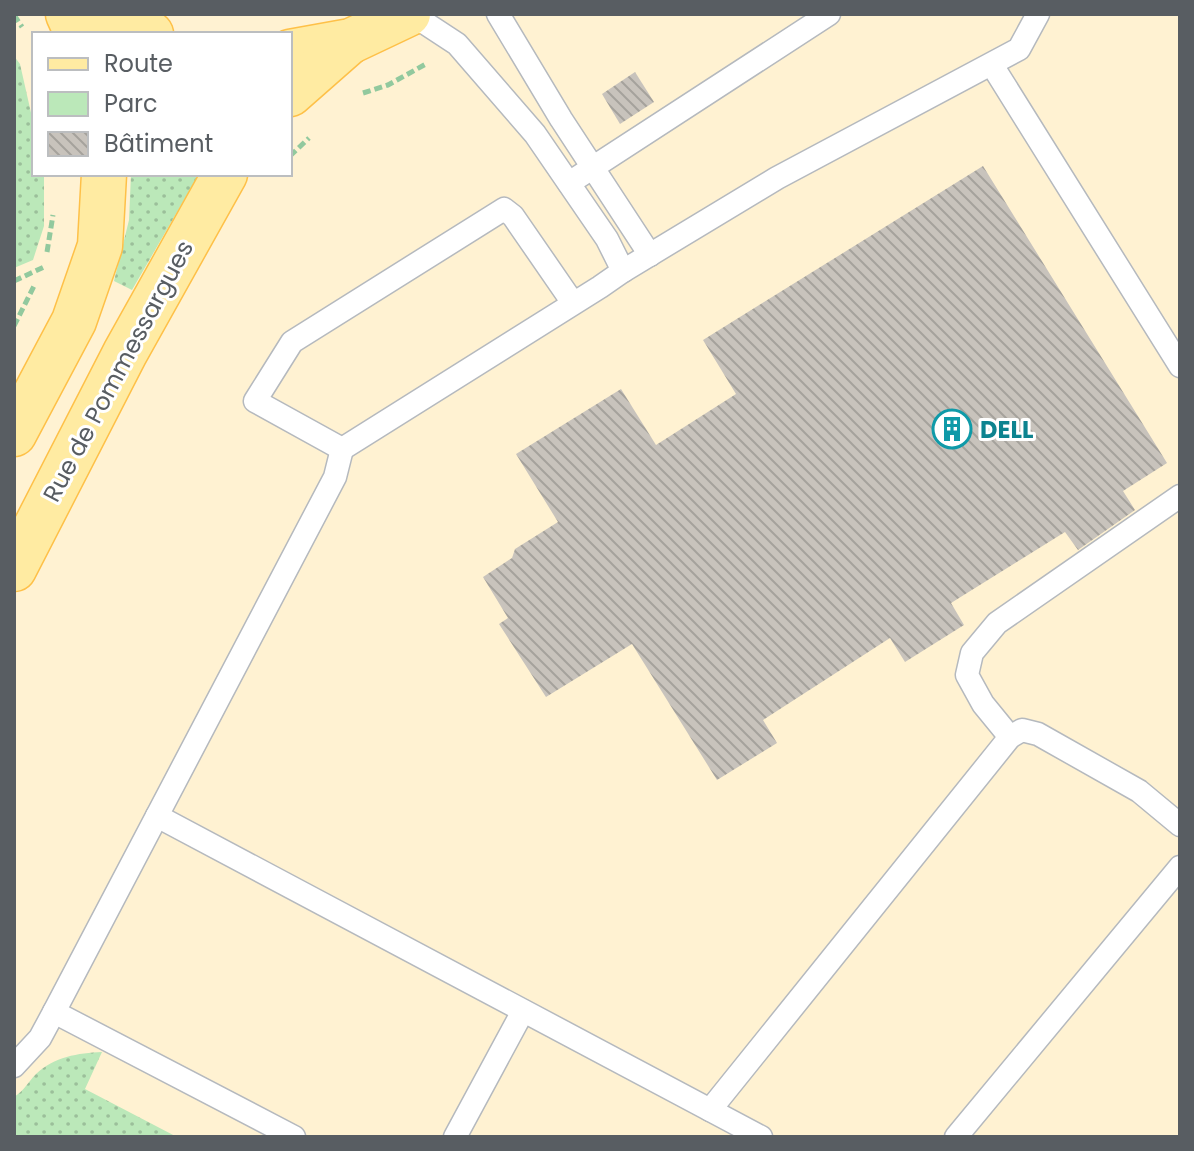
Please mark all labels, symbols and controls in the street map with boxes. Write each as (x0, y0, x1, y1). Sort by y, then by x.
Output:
legend (32, 32, 292, 176)
text: Route (104, 47, 173, 80)
text: Parc (104, 87, 158, 120)
text: Bâtiment (104, 127, 213, 160)
street label: Rue de Pommessargues (35, 235, 201, 507)
building icon: DELL (931, 408, 973, 450)
place label: DELL (980, 413, 1033, 446)

